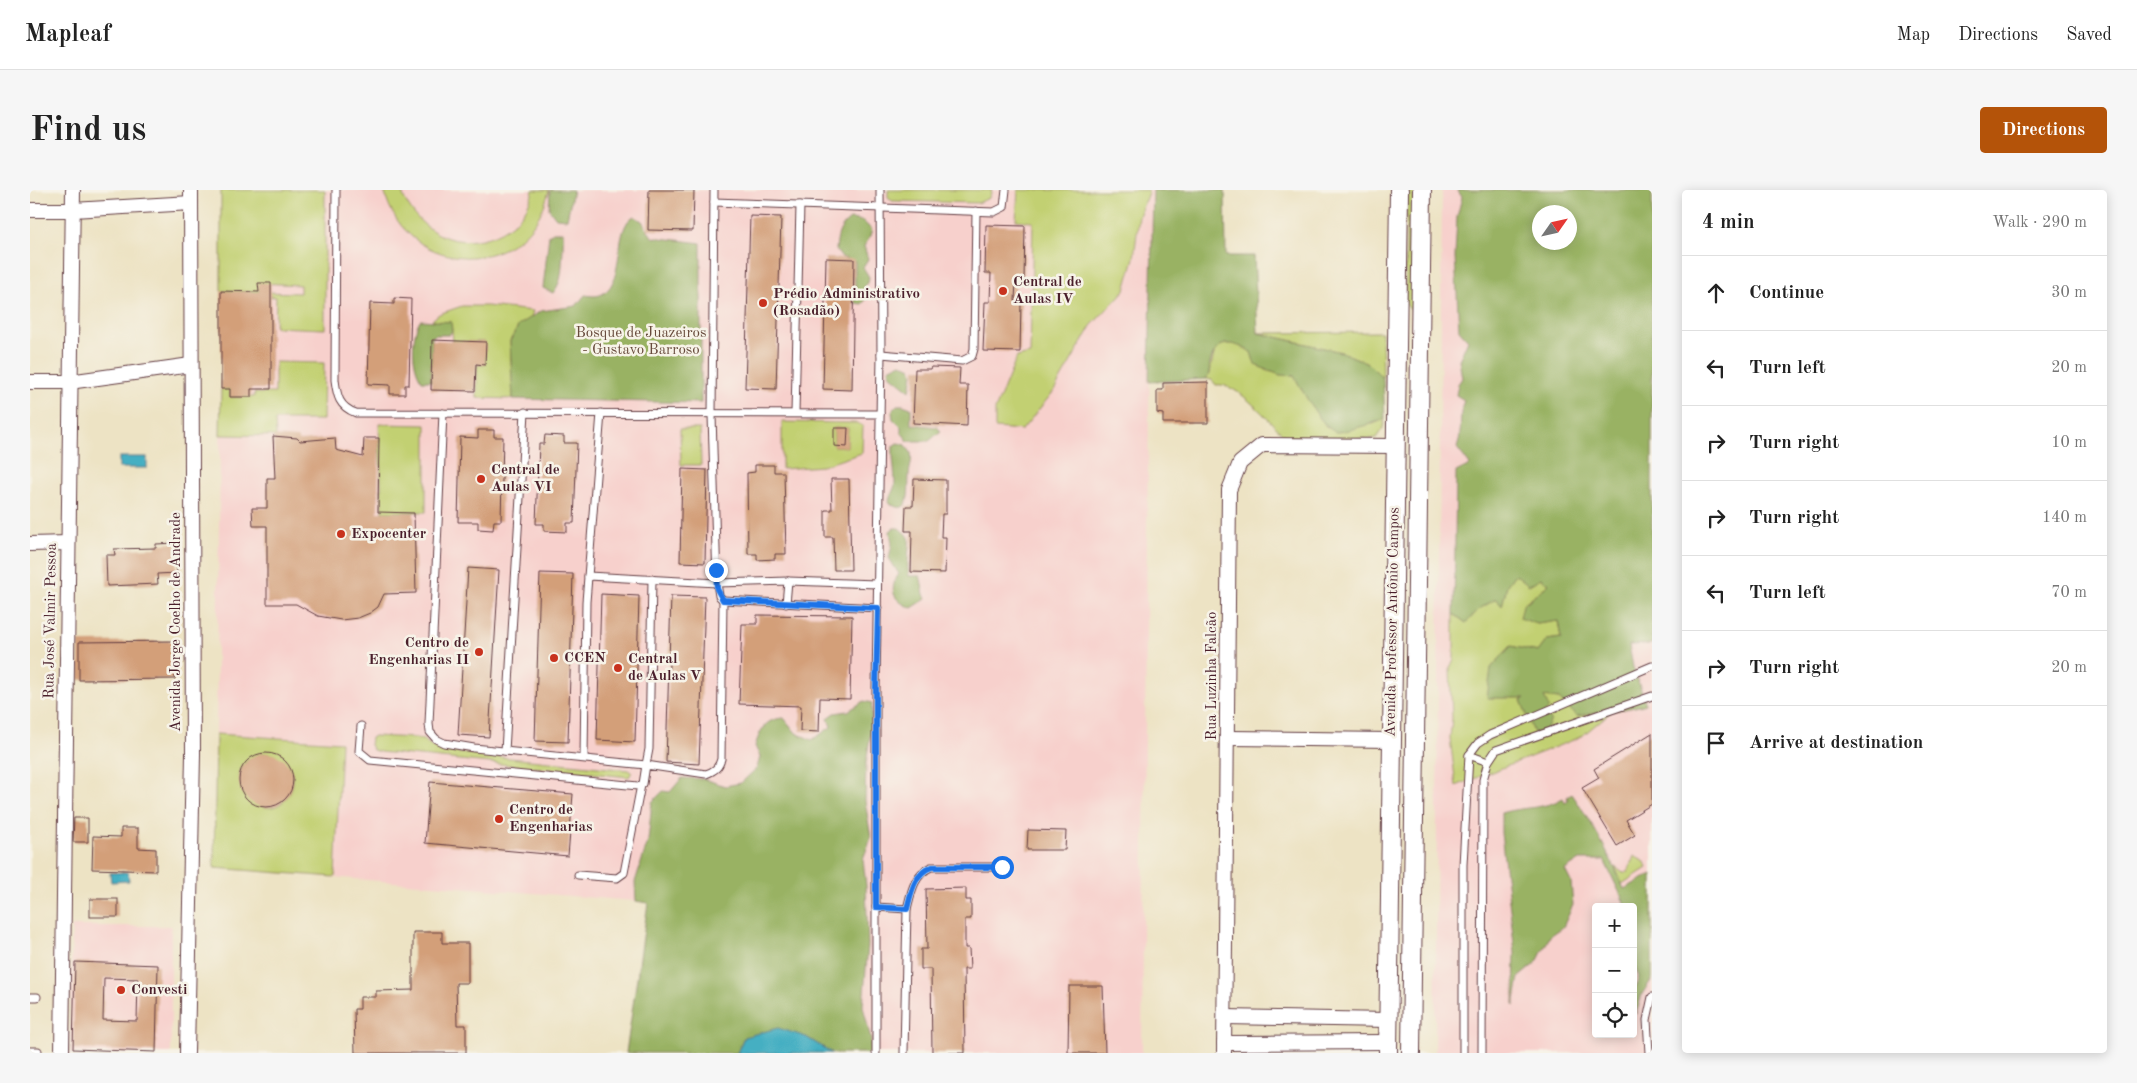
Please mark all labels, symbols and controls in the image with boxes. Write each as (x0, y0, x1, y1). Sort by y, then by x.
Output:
text: Mapleaf (25, 23, 111, 47)
text: Map (1897, 26, 1930, 44)
text: Directions (1958, 26, 2038, 44)
text: Saved (2066, 26, 2112, 44)
button: Directions (1980, 107, 2107, 153)
text: Find us (30, 113, 146, 148)
north arrow (1532, 205, 1577, 250)
text: 4 min (1702, 212, 1755, 233)
text: Walk · 290 m (1992, 215, 2087, 231)
place label: Central de Aulas IV (1013, 275, 1082, 307)
icon: ahead (1702, 279, 1730, 307)
text: Continue (1749, 284, 1824, 303)
marker: Central de Aulas IV (997, 285, 1009, 297)
text: 30 m (2051, 285, 2087, 301)
place label: Prédio Administrativo (Rosadão) (773, 287, 920, 319)
marker: Prédio Administrativo (Rosadão) (757, 297, 769, 309)
park label: Bosque de Juazeiros - Gustavo Barroso (575, 326, 707, 358)
icon: left (1702, 354, 1730, 382)
text: Turn left (1749, 359, 1826, 378)
text: 20 m (2051, 360, 2087, 376)
icon: right (1702, 429, 1730, 457)
text: Turn right (1749, 434, 1839, 453)
text: 10 m (2051, 435, 2087, 451)
place label: Central de Aulas VI (491, 463, 560, 495)
marker: Central de Aulas VI (475, 473, 487, 485)
icon: right (1702, 504, 1730, 532)
street label: Avenida Professor Antônio Campos (1383, 507, 1403, 737)
text: Turn right (1749, 509, 1839, 528)
text: 140 m (2042, 510, 2087, 526)
street label: Avenida Jorge Coelho de Andrade (169, 512, 184, 732)
place label: Expocenter (351, 527, 427, 542)
marker: Expocenter (335, 528, 347, 540)
street label: Rua José Valmir Pessoa (42, 542, 60, 699)
route end (705, 559, 728, 582)
icon: left (1702, 579, 1730, 607)
text: Turn left (1749, 584, 1826, 603)
text: 70 m (2051, 585, 2087, 601)
street label: Rua Luzinha Falcão (1205, 612, 1220, 740)
place label: Centro de Engenharias II (368, 636, 469, 668)
marker: Centro de Engenharias II (473, 646, 485, 658)
place label: CCEN (564, 651, 606, 666)
marker: CCEN (548, 652, 560, 664)
place label: Central de Aulas V (628, 652, 702, 684)
icon: right (1702, 654, 1730, 682)
text: Turn right (1749, 659, 1839, 678)
text: 20 m (2051, 660, 2087, 676)
marker: Central de Aulas V (612, 662, 624, 674)
icon: arrive (1702, 729, 1730, 757)
text: Arrive at destination (1749, 734, 1923, 753)
place label: Centro de Engenharias (509, 803, 592, 835)
marker: Centro de Engenharias (493, 813, 505, 825)
route start (991, 856, 1014, 879)
map controls (1592, 903, 1637, 1038)
button: + (1592, 903, 1637, 948)
button: − (1592, 948, 1637, 993)
place label: Convesti (131, 983, 187, 998)
marker: Convesti (115, 984, 127, 996)
button: locate (1592, 993, 1637, 1038)

